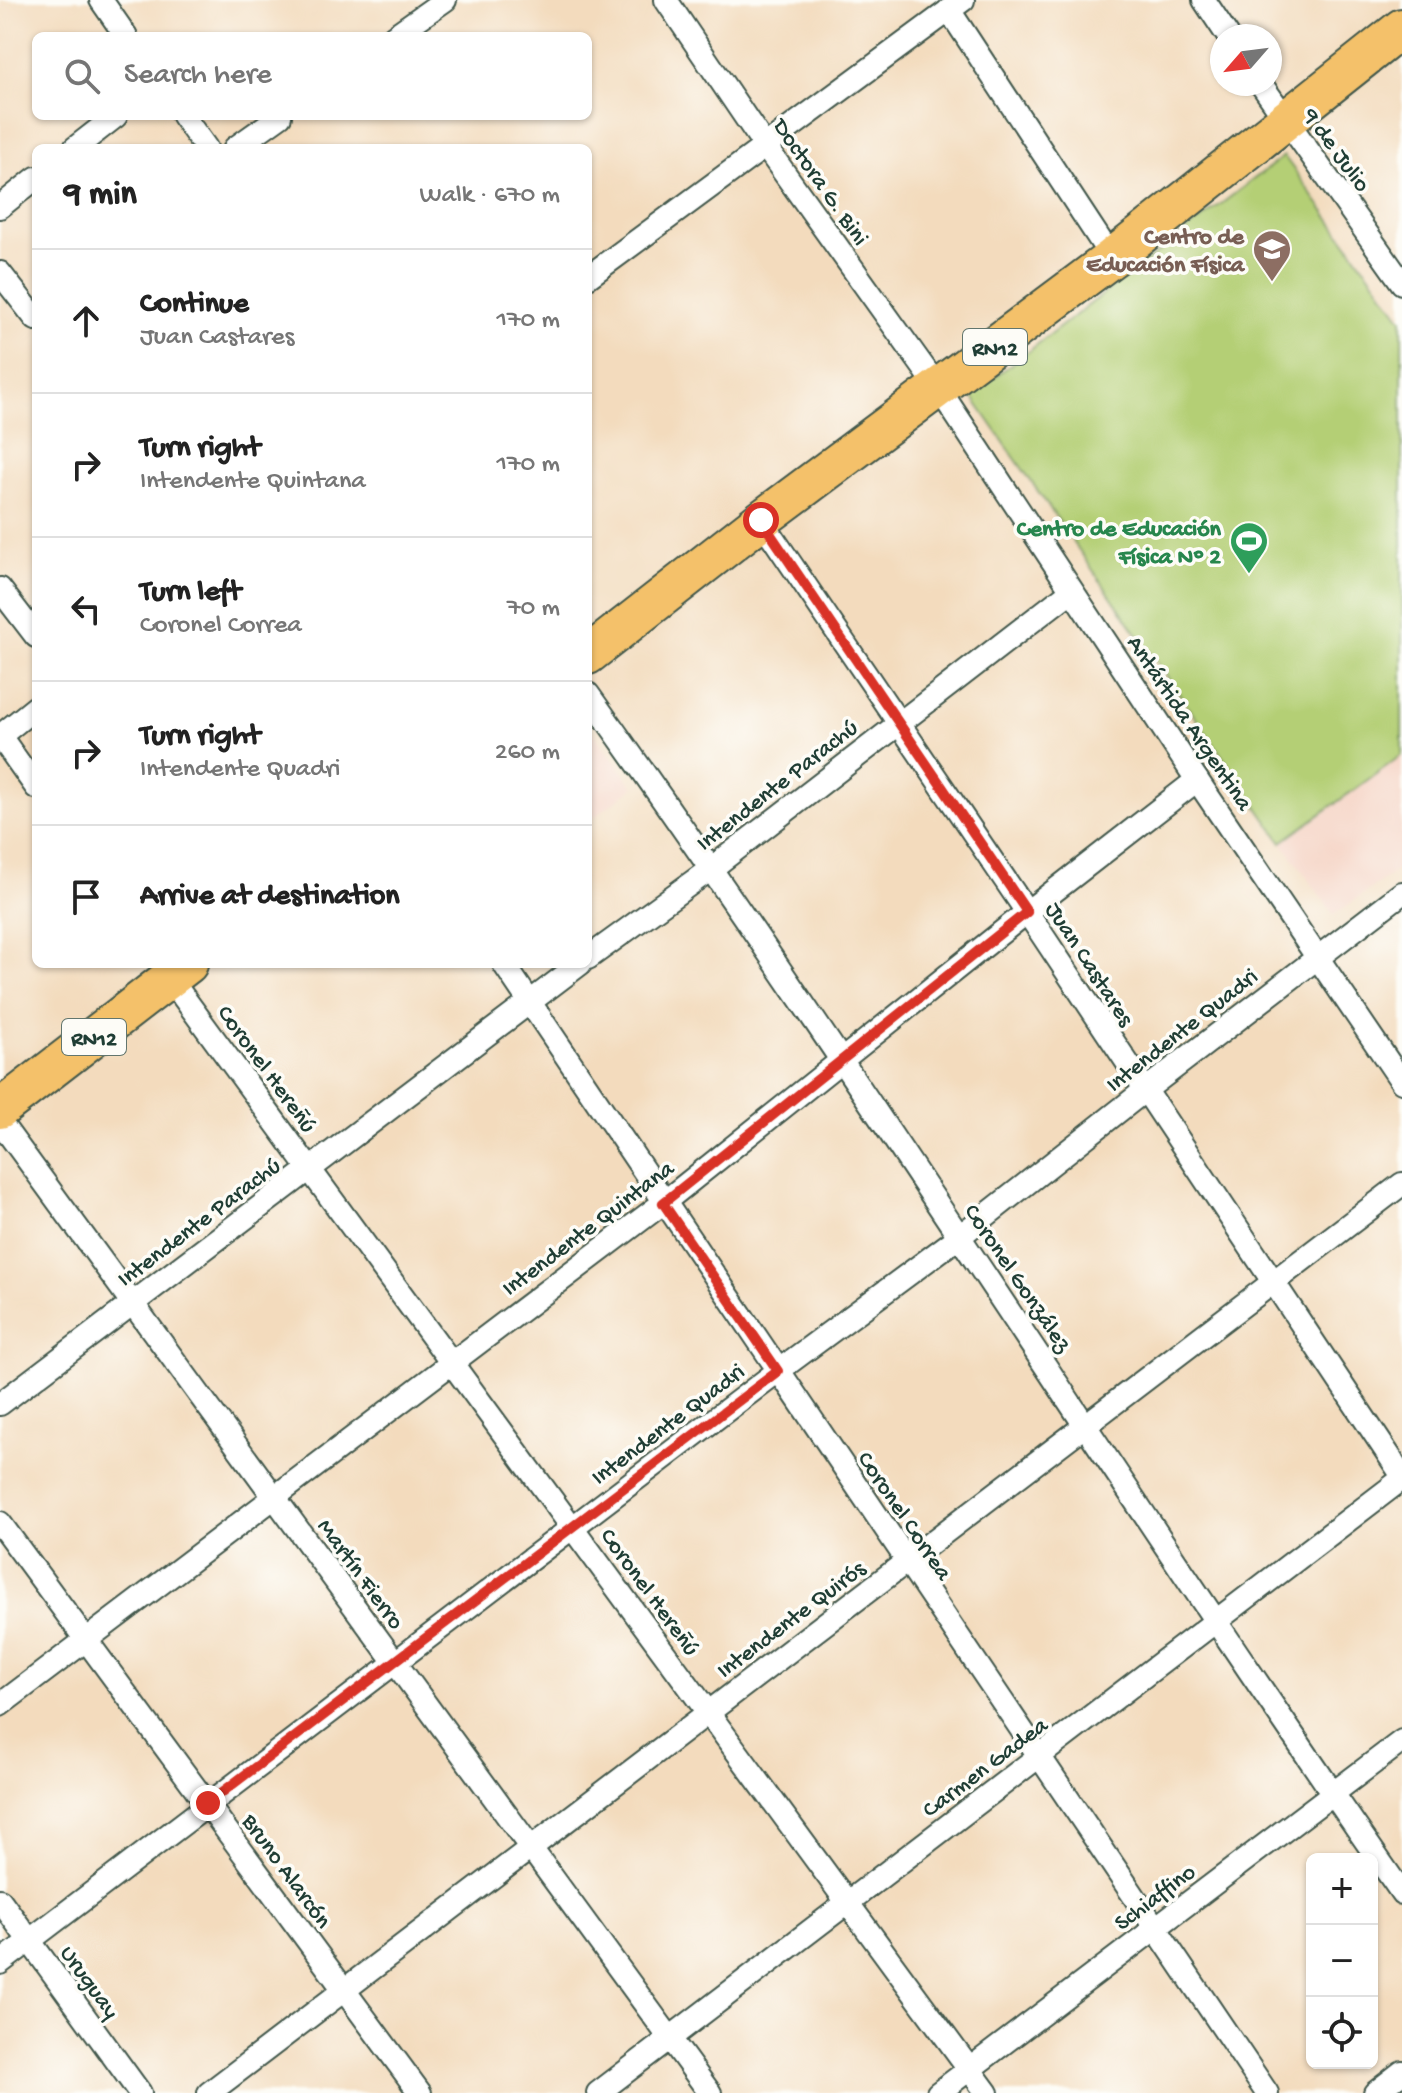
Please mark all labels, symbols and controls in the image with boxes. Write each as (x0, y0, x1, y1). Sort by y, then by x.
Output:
north arrow (1210, 24, 1282, 96)
search box (32, 32, 592, 120)
icon: search (60, 54, 104, 98)
text: Search here (124, 59, 272, 94)
street label: 9 de Julio (1294, 103, 1375, 199)
street label: Doctora G. Bini (764, 112, 874, 252)
text: 9 min (64, 176, 137, 216)
text: Walk · 670 m (420, 181, 560, 212)
place label: Centro de Educación Física (1086, 224, 1246, 281)
school or university icon: Centro de Educación Física (1251, 228, 1293, 283)
text: Continue (140, 288, 249, 323)
icon: ahead (64, 299, 108, 343)
text: 170 m (497, 306, 560, 337)
text: Juan Castares (140, 323, 294, 354)
road number: RN12 (963, 329, 1027, 365)
text: Turn right (140, 432, 260, 467)
icon: right (64, 443, 108, 487)
text: 170 m (497, 450, 560, 481)
text: Intendente Quintana (140, 467, 366, 498)
route start (743, 502, 779, 538)
place label: Centro de Educación Física Nº 2 (1017, 516, 1222, 573)
sports icon: Centro de Educación Física Nº 2 (1228, 520, 1270, 575)
text: Turn left (140, 576, 241, 611)
icon: left (64, 587, 108, 631)
text: 70 m (507, 594, 560, 625)
text: Coronel Correa (140, 611, 302, 642)
street label: Antártida Argentina (1119, 631, 1258, 818)
street label: Intendente Parachú (692, 715, 865, 859)
text: Turn right (140, 720, 260, 755)
icon: right (64, 731, 108, 775)
text: 260 m (495, 738, 560, 769)
text: Intendente Quadri (140, 755, 340, 786)
icon: arrive (64, 875, 108, 919)
text: Arrive at destination (140, 880, 400, 915)
street label: Juan Castares (1037, 897, 1140, 1033)
street label: Intendente Quadri (1101, 963, 1265, 1100)
street label: Coronel Hereñú (209, 1001, 321, 1140)
road number: RN12 (62, 1019, 126, 1055)
street label: Intendente Parachú (113, 1153, 288, 1295)
street label: Intendente Quintana (497, 1155, 682, 1304)
street label: Coronel González (956, 1199, 1077, 1360)
street label: Intendente Quadri (587, 1359, 752, 1493)
street label: Coronel Correa (849, 1447, 957, 1588)
street label: Martín Fierro (309, 1514, 409, 1636)
street label: Coronel Hereñú (592, 1524, 704, 1663)
street label: Intendente Quirós (712, 1555, 873, 1686)
street label: Carmen Gadea (918, 1712, 1055, 1825)
route end (190, 1785, 226, 1821)
street label: Bruno Alarcón (233, 1808, 337, 1936)
map controls (1306, 1853, 1378, 2069)
button: + (1306, 1853, 1378, 1925)
street label: Schiaffino (1110, 1859, 1203, 1939)
button: − (1306, 1925, 1378, 1997)
street label: Uruguay (52, 1941, 125, 2026)
button: locate (1306, 1997, 1378, 2069)

